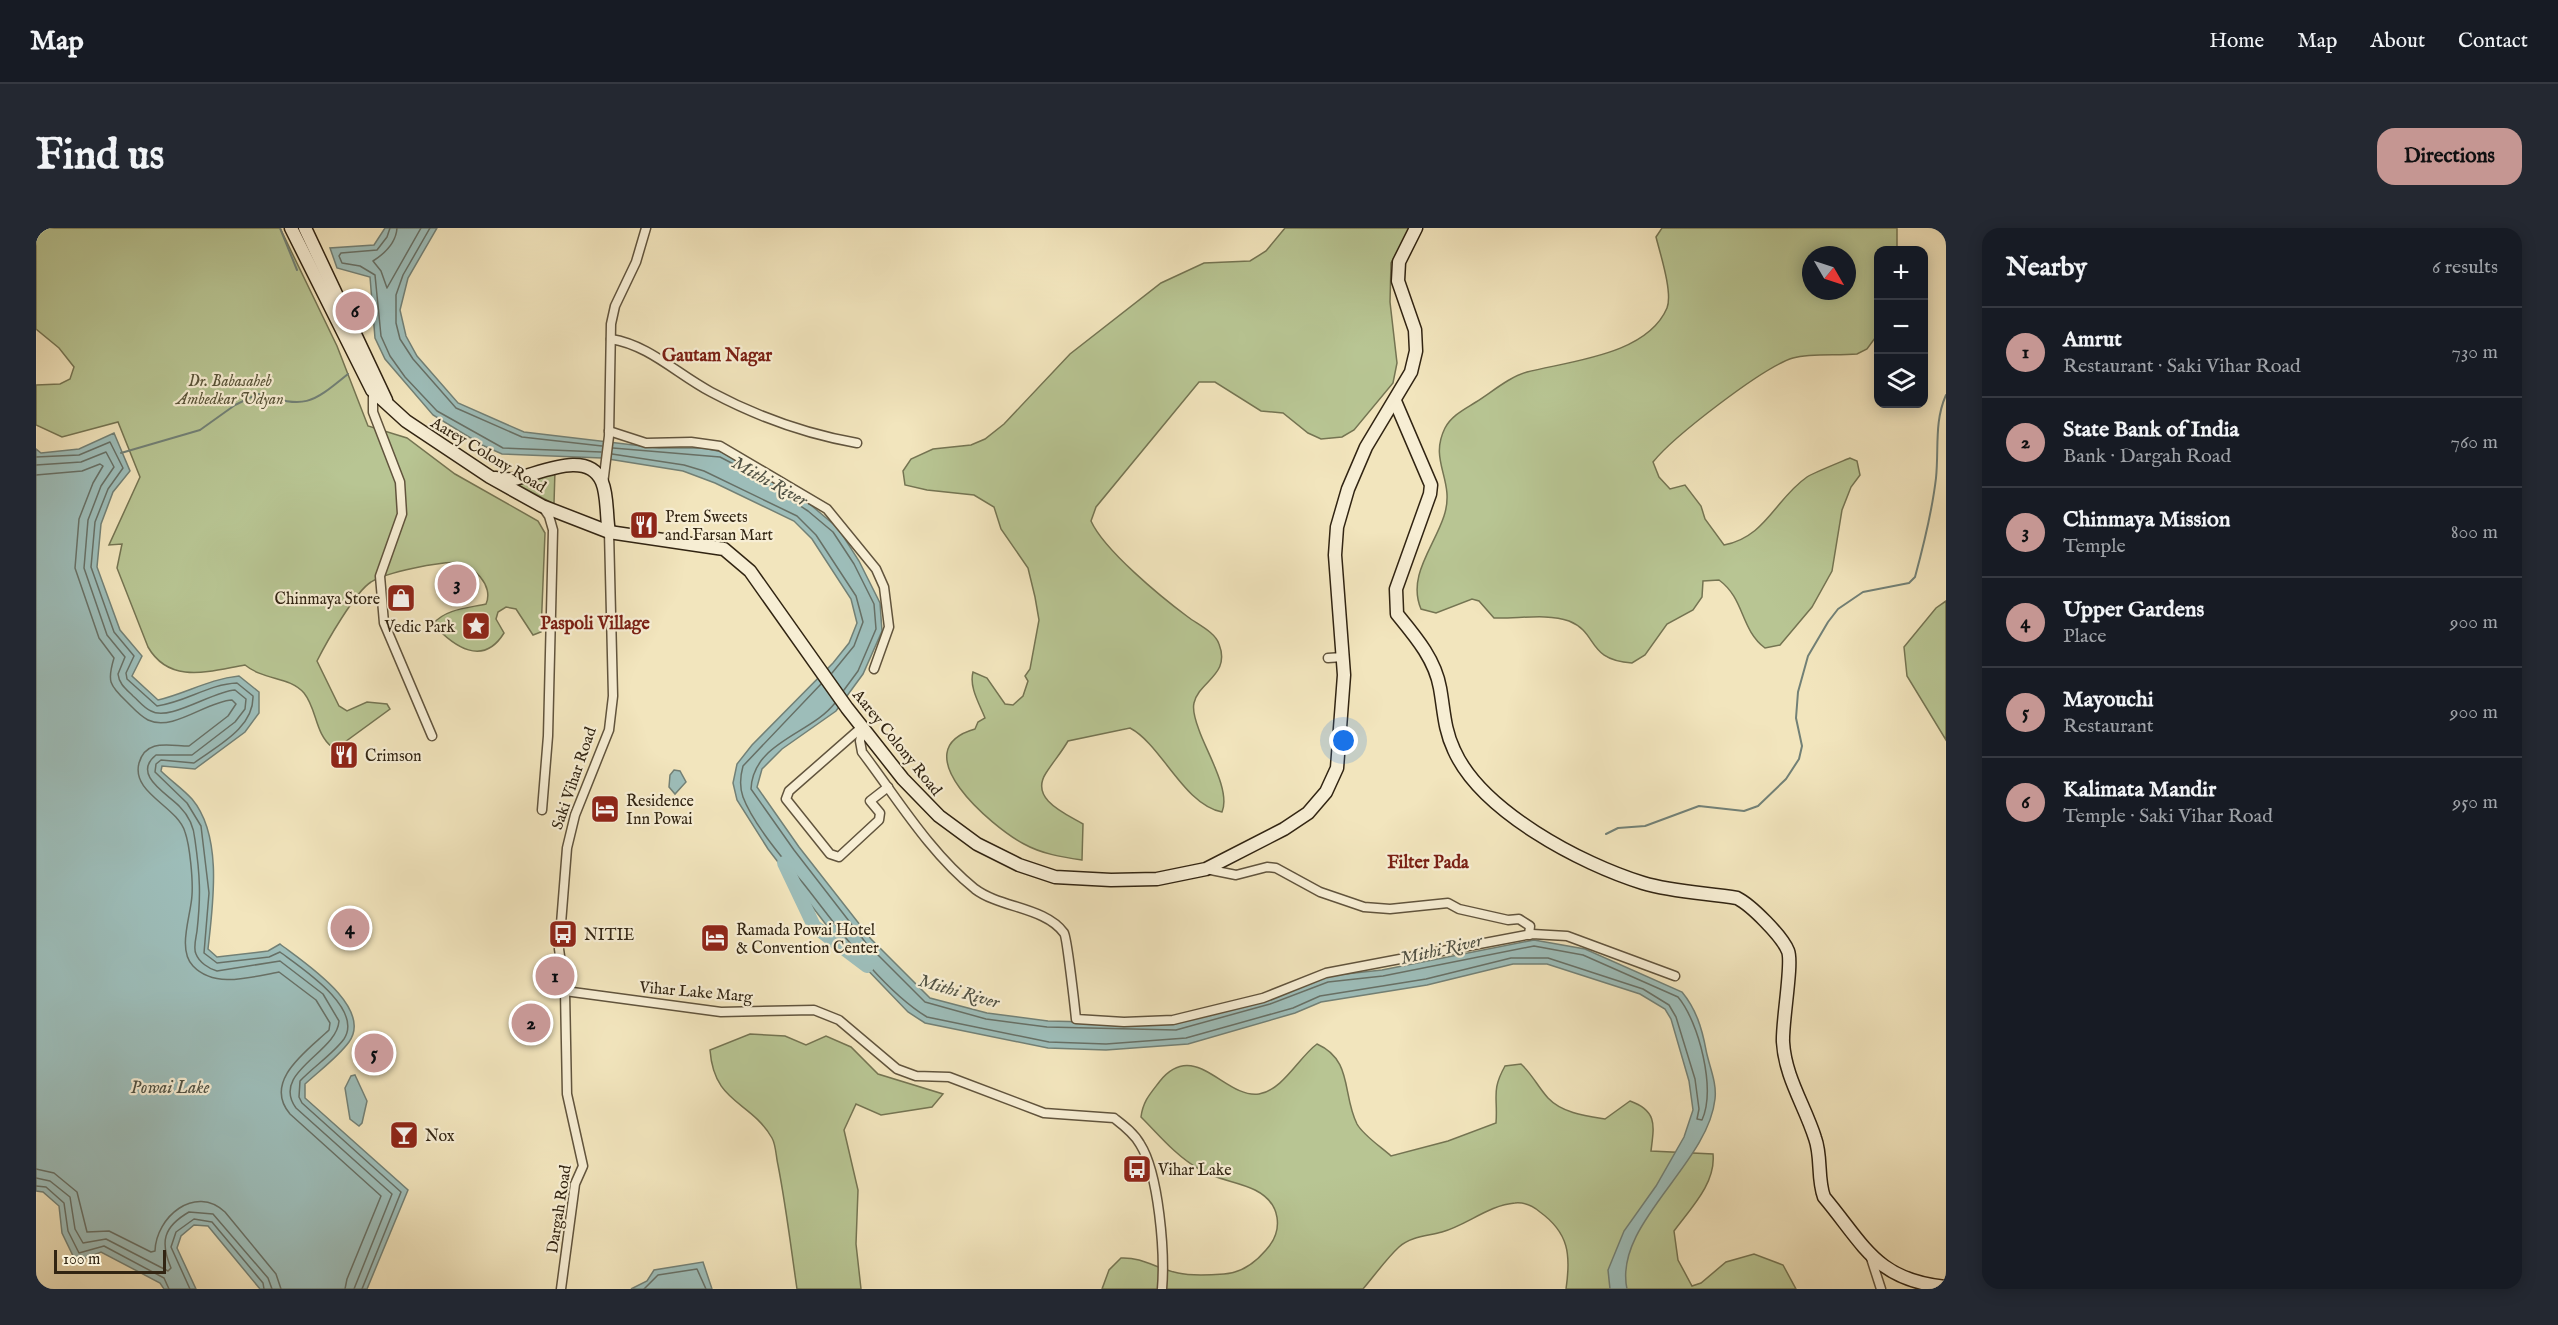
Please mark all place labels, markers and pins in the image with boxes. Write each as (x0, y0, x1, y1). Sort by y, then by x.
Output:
pin: 6 (336, 288, 374, 334)
place label: Prem Sweets and Farsan Mart (665, 508, 774, 546)
restaurant icon: Prem Sweets and Farsan Mart (628, 509, 660, 541)
pin: 3 (438, 562, 476, 606)
shop icon: Chinmaya Store (385, 582, 417, 614)
place label: Chinmaya Store (275, 590, 380, 610)
place icon: Vedic Park (460, 610, 492, 642)
place label: Vedic Park (383, 618, 455, 638)
restaurant icon: Crimson (328, 739, 360, 771)
place label: Crimson (365, 747, 422, 767)
place label: Residence Inn Powai (626, 792, 694, 830)
hotel icon: Residence Inn Powai (589, 793, 621, 825)
pin: 4 (330, 906, 370, 950)
bus stop icon: NITIE (547, 918, 579, 950)
place label: Ramada Powai Hotel & Convention Center (736, 921, 879, 959)
hotel icon: Ramada Powai Hotel & Convention Center (699, 922, 731, 954)
place label: NITIE (584, 926, 634, 946)
pin: 1 (536, 954, 574, 999)
pin: 2 (512, 1000, 550, 1046)
pin: 5 (354, 1030, 394, 1076)
bar icon: Nox (388, 1119, 420, 1151)
place label: Nox (425, 1127, 455, 1147)
bus stop icon: Vihar Lake (1121, 1153, 1153, 1185)
place label: Vihar Lake (1157, 1161, 1232, 1181)

